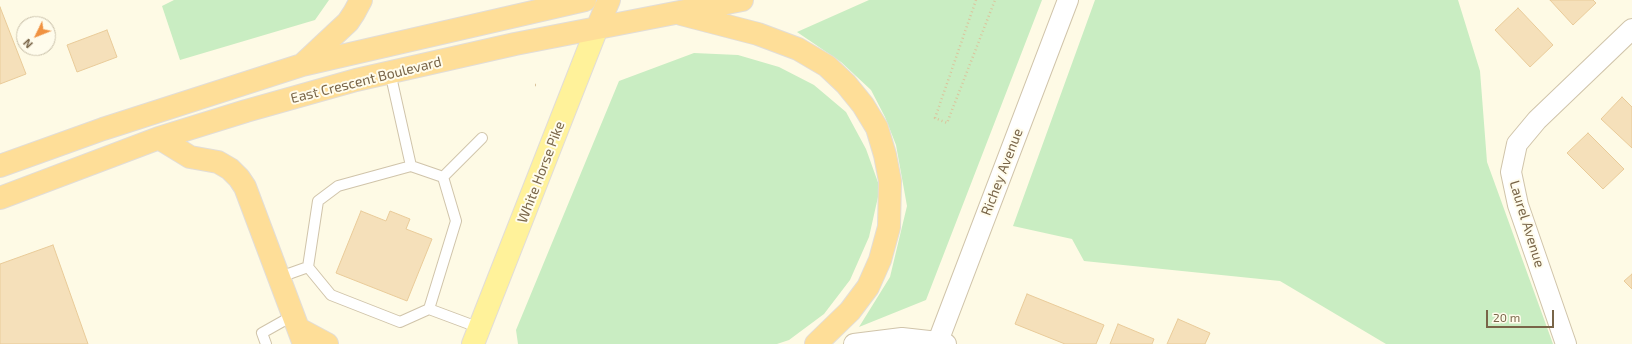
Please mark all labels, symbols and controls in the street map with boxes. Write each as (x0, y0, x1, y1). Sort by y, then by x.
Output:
north arrow (16, 16, 56, 56)
text: N (20, 37, 35, 51)
street label: East Crescent Boulevard (289, 53, 443, 107)
street label: White Horse Pike (514, 119, 568, 225)
street label: Richey Avenue (978, 126, 1026, 218)
street label: Laurel Avenue (1506, 179, 1548, 269)
scale bar (1488, 302, 1556, 328)
text: 20 m (1493, 310, 1520, 324)

